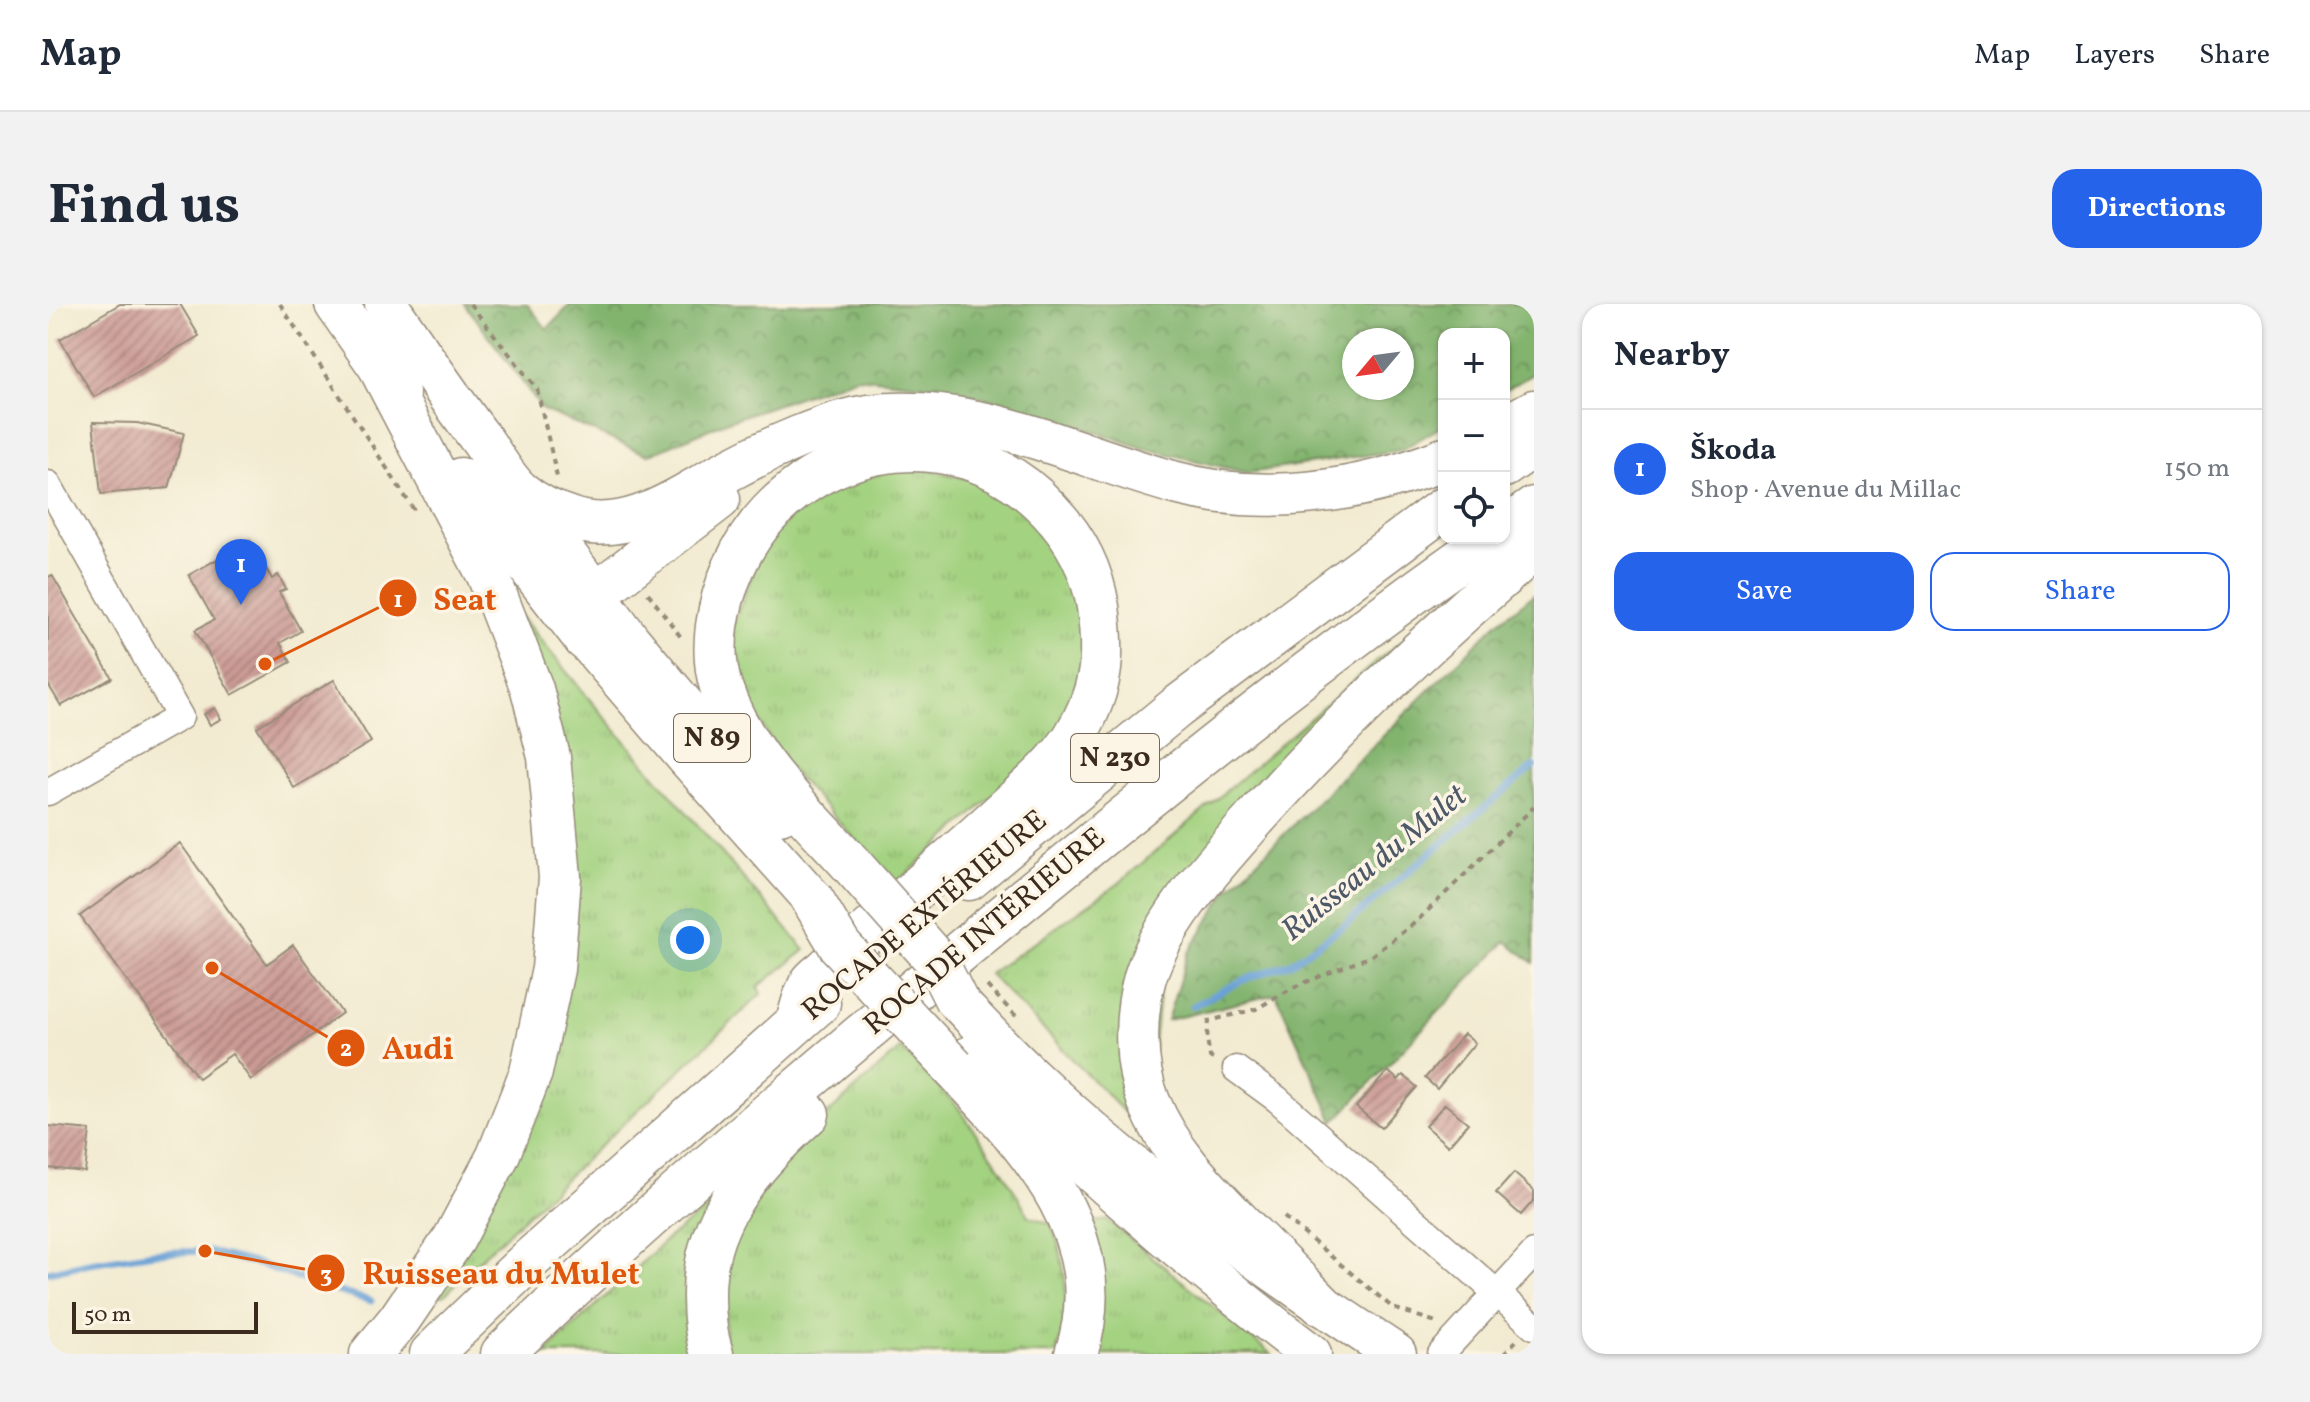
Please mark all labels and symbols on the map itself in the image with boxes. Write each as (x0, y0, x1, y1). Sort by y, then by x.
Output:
north arrow (1342, 328, 1414, 400)
pin: 1 (215, 539, 267, 605)
callout: Seat (378, 570, 513, 626)
text: Seat (433, 580, 497, 624)
text: 1 (393, 584, 403, 618)
road number: N 89 (674, 714, 750, 762)
road number: N 230 (1071, 734, 1159, 782)
water label: Ruisseau du Mulet (1273, 775, 1478, 953)
street label: ROCADE EXTÉRIEURE (793, 801, 1057, 1031)
street label: ROCADE INTÉRIEURE (855, 818, 1115, 1046)
your location (670, 920, 710, 960)
callout: Audi (326, 1020, 470, 1076)
text: Audi (382, 1029, 454, 1073)
text: 2 (340, 1033, 352, 1067)
callout: Ruisseau du Mulet (306, 1245, 655, 1301)
text: Ruisseau du Mulet (363, 1254, 639, 1298)
text: 3 (320, 1259, 332, 1293)
scale bar (72, 1298, 258, 1334)

